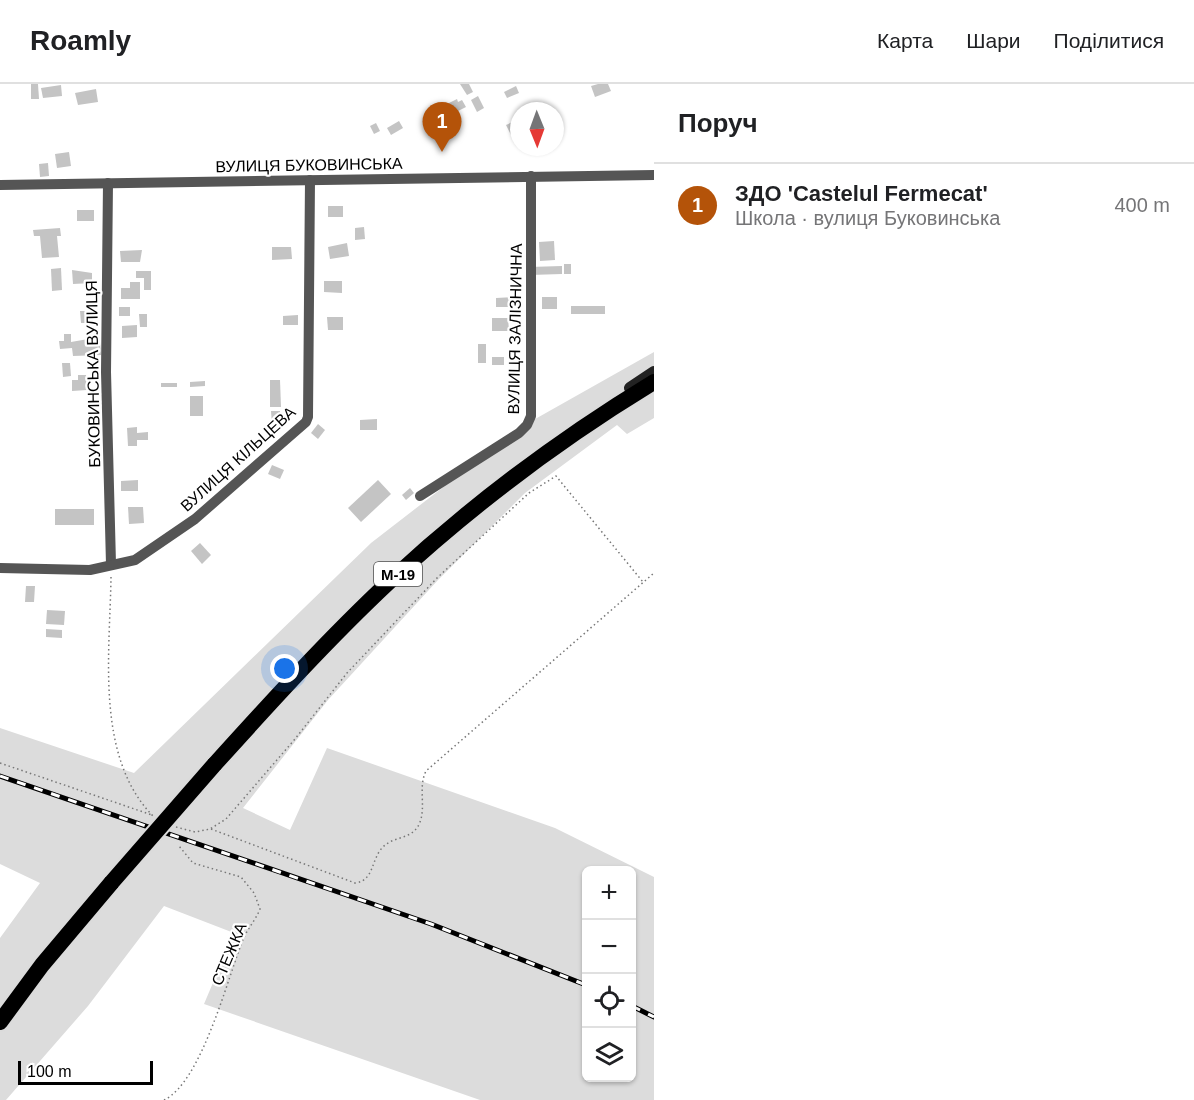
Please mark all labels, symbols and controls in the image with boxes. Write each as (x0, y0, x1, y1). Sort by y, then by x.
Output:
text: Roamly (30, 25, 131, 56)
text: Карта (877, 29, 933, 52)
text: Шари (966, 29, 1021, 52)
text: Поділитися (1054, 29, 1164, 52)
north arrow (510, 102, 564, 156)
pin: 1 (422, 103, 462, 152)
text: Поруч (678, 108, 758, 138)
street label: ВУЛИЦЯ БУКОВИНСЬКА (215, 155, 403, 175)
text: ЗДО 'Castelul Fermecat' (735, 181, 988, 206)
text: 1 (692, 194, 703, 216)
text: 400 m (1114, 194, 1170, 216)
text: Школа · вулиця Буковинська (735, 207, 1000, 229)
street label: ВУЛИЦЯ ЗАЛІЗНИЧНА (505, 243, 525, 415)
street label: БУКОВИНСЬКА ВУЛИЦЯ (83, 280, 103, 468)
street label: ВУЛИЦЯ КІЛЬЦЕВА (177, 403, 299, 515)
road number: М-19 (374, 562, 422, 586)
your location (270, 654, 299, 683)
map controls (582, 866, 636, 1082)
button: + (582, 866, 636, 920)
street label: СТЕЖКА (208, 920, 250, 988)
button: − (582, 920, 636, 974)
button: locate (582, 974, 636, 1028)
button: layers (582, 1028, 636, 1082)
scale bar (18, 1058, 153, 1086)
text: 100 m (27, 1063, 71, 1080)

